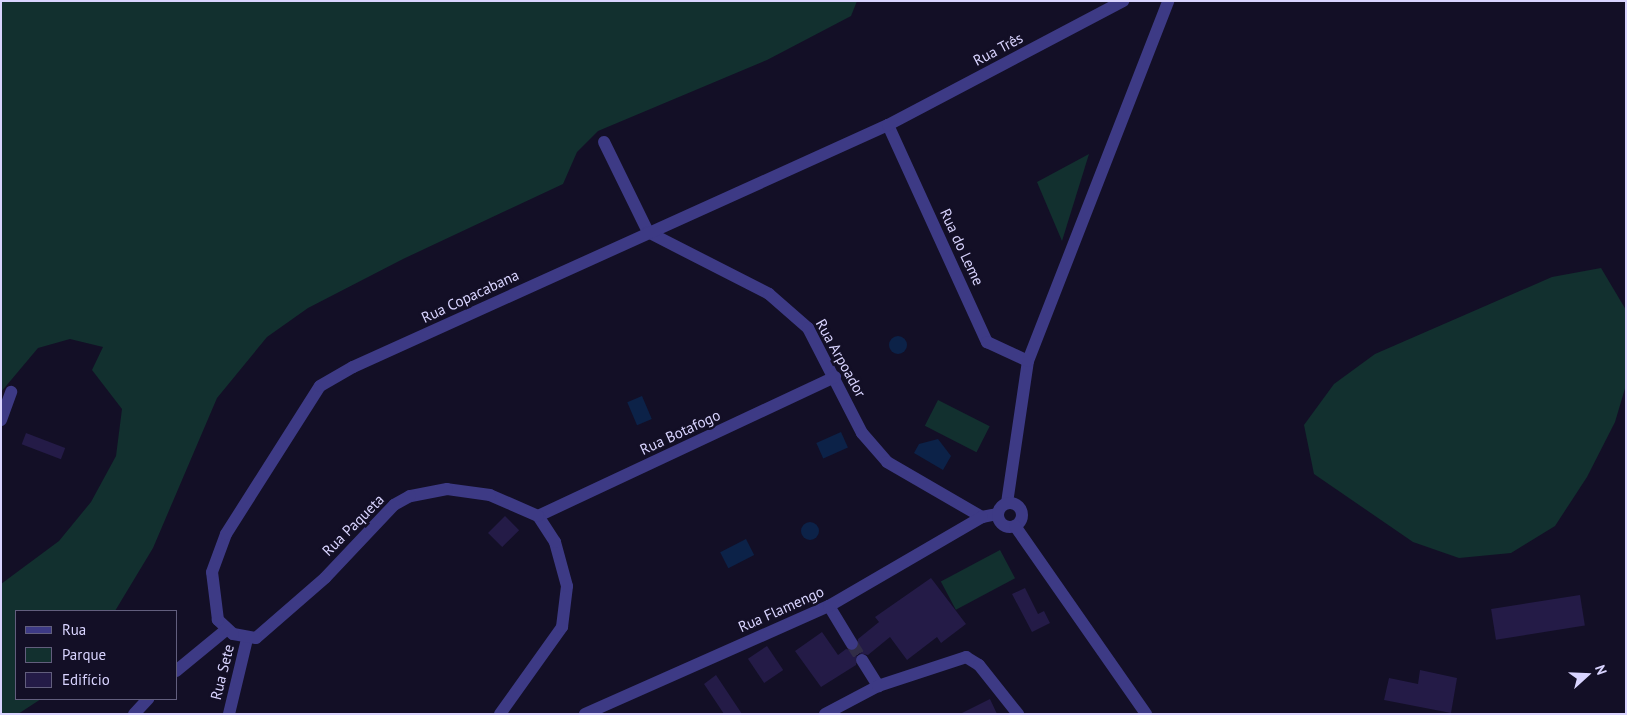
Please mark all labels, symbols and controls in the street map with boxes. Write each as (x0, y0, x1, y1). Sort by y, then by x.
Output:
street label: Rua Três (970, 28, 1026, 70)
street label: Rua do Leme (936, 206, 988, 288)
street label: Rua Copacabana (418, 266, 522, 326)
street label: Rua Arpoador (812, 316, 870, 400)
street label: Rua Botafogo (637, 406, 723, 458)
street label: Rua Paqueta (318, 490, 388, 560)
street label: Rua Flamengo (735, 582, 827, 636)
legend (15, 610, 178, 700)
text: Rua (62, 620, 86, 639)
street label: Rua Sete (206, 642, 238, 702)
text: Parque (62, 645, 106, 664)
north arrow (1562, 650, 1612, 700)
text: N (1591, 662, 1611, 677)
text: Edifício (62, 670, 110, 689)

